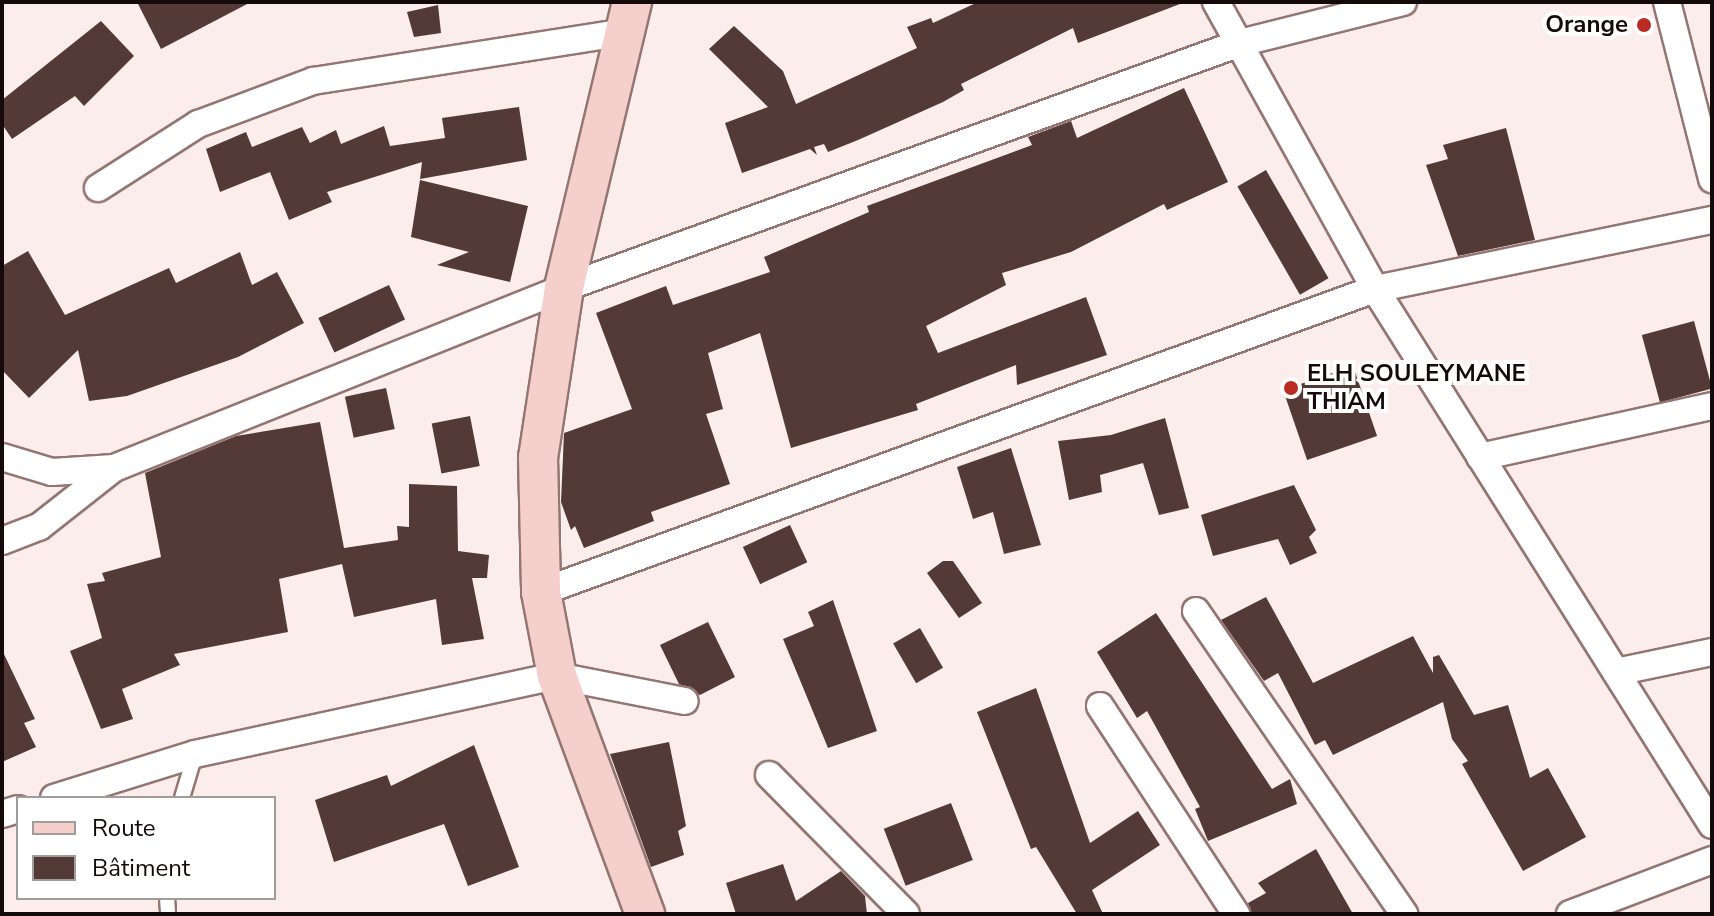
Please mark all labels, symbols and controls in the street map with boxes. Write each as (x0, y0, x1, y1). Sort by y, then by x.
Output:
place label: Orange (1545, 11, 1628, 39)
marker: Orange (1635, 16, 1653, 34)
place label: ELH SOULEYMANE THIAM (1307, 360, 1526, 416)
marker: ELH SOULEYMANE THIAM (1282, 379, 1300, 397)
legend (16, 796, 276, 900)
text: Route (92, 812, 156, 844)
text: Bâtiment (92, 852, 190, 884)

